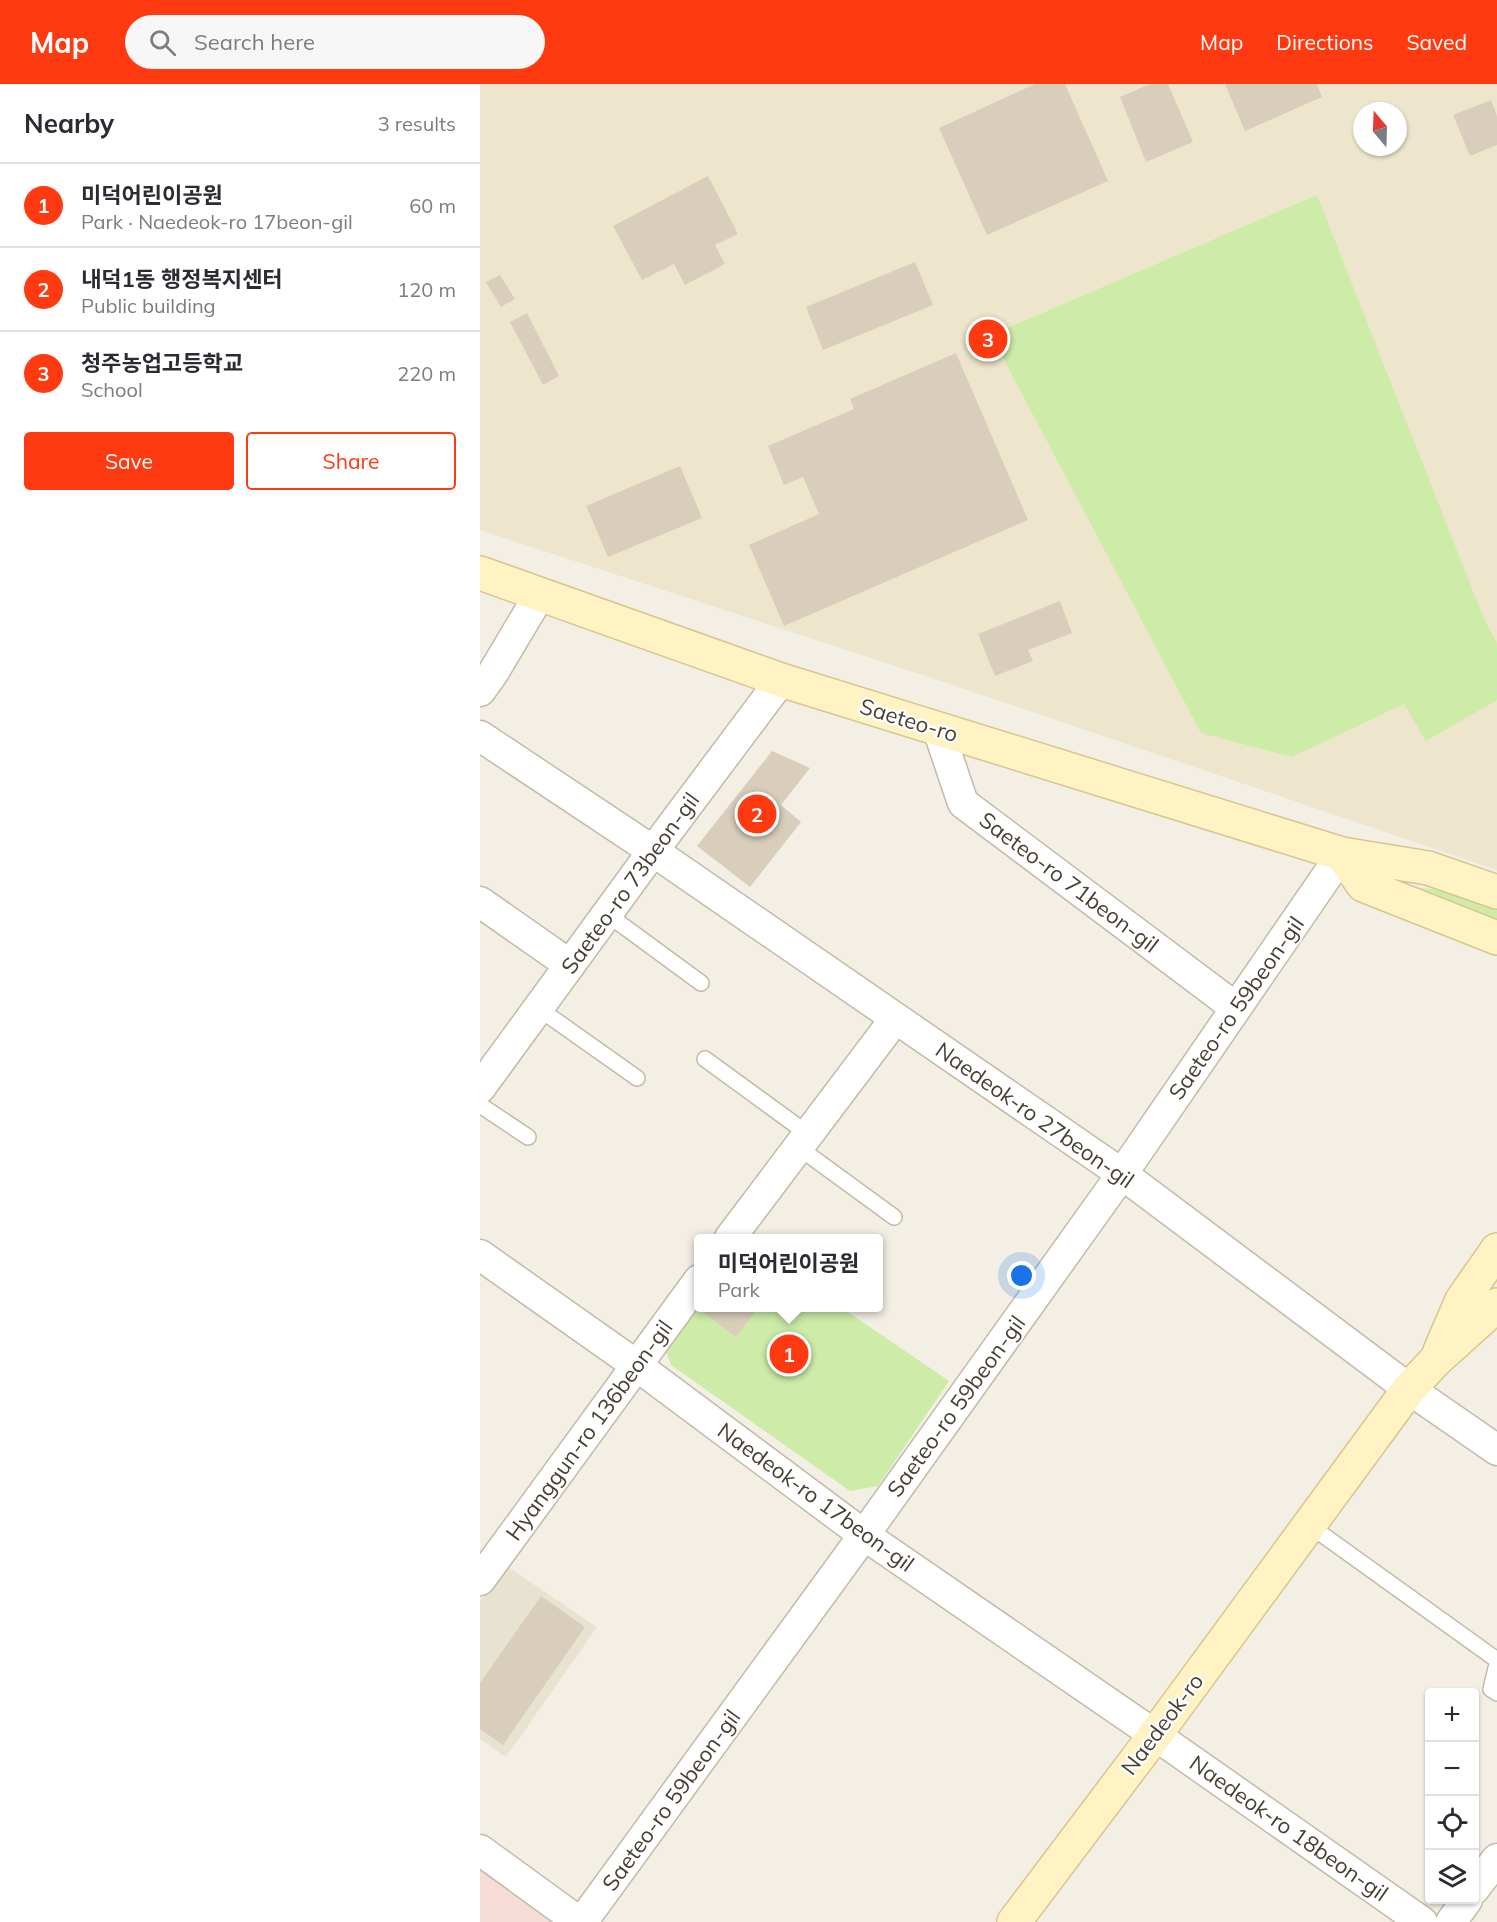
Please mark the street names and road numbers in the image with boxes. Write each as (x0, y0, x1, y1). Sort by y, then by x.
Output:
street label: Saeteo-ro (857, 692, 961, 748)
street label: Saeteo-ro 73beon-gil (555, 787, 705, 979)
street label: Saeteo-ro 71beon-gil (974, 805, 1164, 959)
street label: Saeteo-ro 59beon-gil (1162, 911, 1310, 1105)
street label: Naedeok-ro 27beon-gil (930, 1036, 1140, 1194)
street label: Saeteo-ro 59beon-gil (881, 1310, 1031, 1502)
street label: Hyanggun-ro 136beon-gil (500, 1314, 678, 1546)
street label: Naedeok-ro 17beon-gil (712, 1416, 920, 1578)
street label: Naedeok-ro (1115, 1668, 1209, 1780)
street label: Saeteo-ro 59beon-gil (596, 1704, 746, 1896)
street label: Naedeok-ro 18beon-gil (1184, 1749, 1394, 1907)

